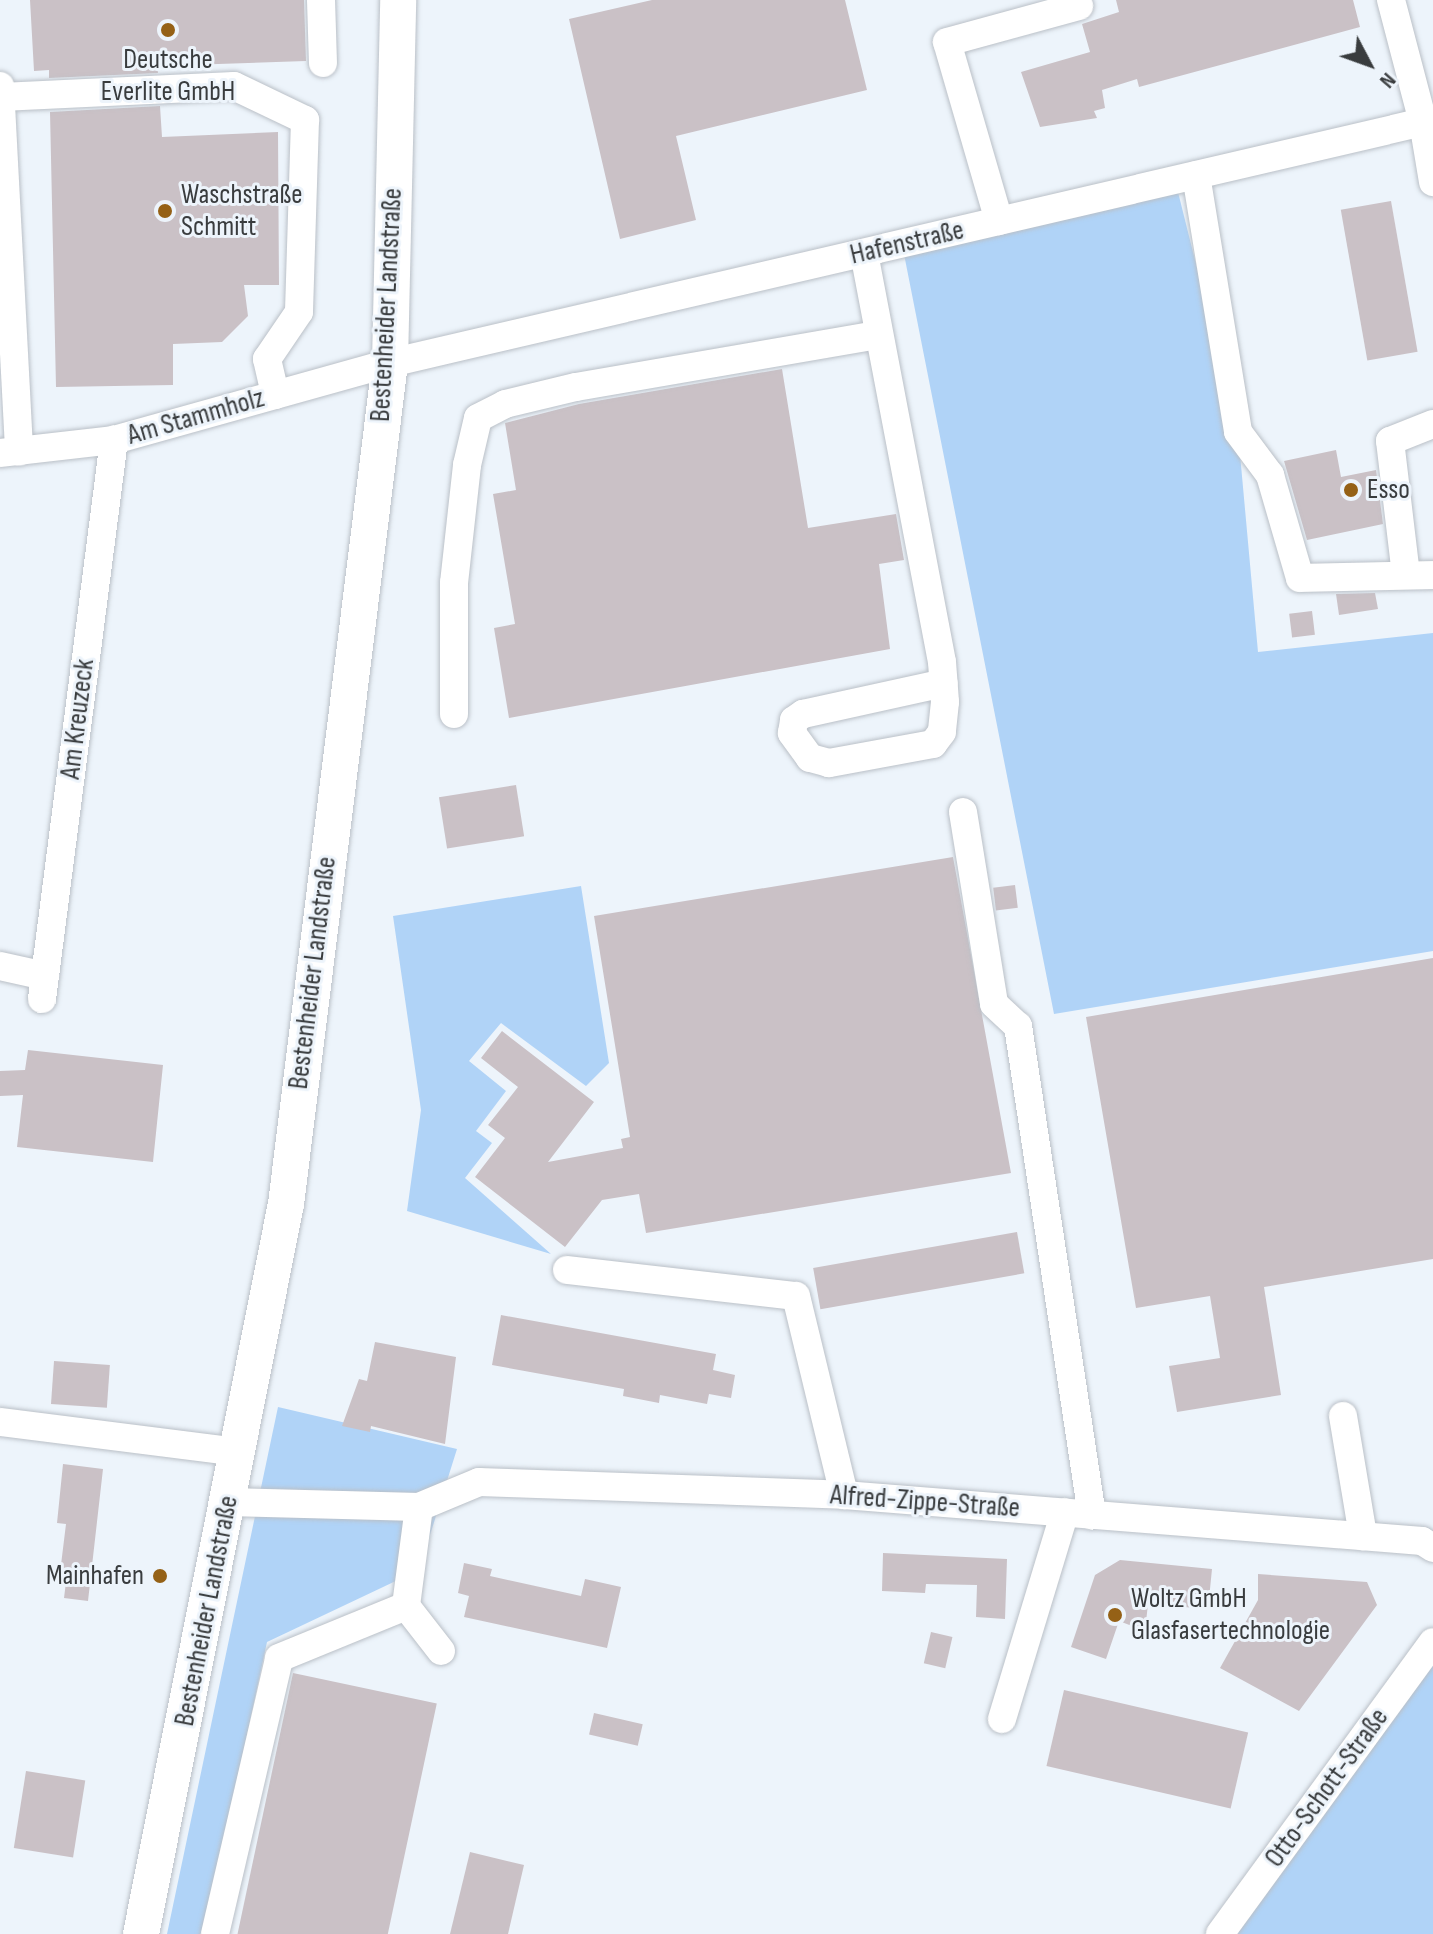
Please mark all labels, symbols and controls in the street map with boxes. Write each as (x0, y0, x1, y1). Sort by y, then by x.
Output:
marker: Deutsche Everlite GmbH (159, 21, 177, 39)
north arrow (1329, 24, 1409, 104)
place label: Deutsche Everlite GmbH (101, 43, 235, 109)
text: N (1373, 67, 1402, 93)
place label: Waschstraße Schmitt (181, 178, 302, 244)
street label: Bestenheider Landstraße (364, 187, 410, 423)
marker: Waschstraße Schmitt (156, 202, 174, 220)
street label: Hafenstraße (847, 214, 967, 272)
street label: Am Stammholz (124, 381, 268, 453)
place label: Esso (1367, 473, 1410, 507)
marker: Esso (1342, 481, 1360, 499)
street label: Am Kreuzeck (54, 657, 102, 781)
street label: Bestenheider Landstraße (282, 855, 344, 1091)
street label: Alfred-Zippe-Straße (829, 1479, 1021, 1525)
street label: Bestenheider Landstraße (168, 1493, 246, 1729)
place label: Mainhafen (46, 1559, 144, 1593)
marker: Mainhafen (151, 1567, 169, 1585)
place label: Woltz GmbH Glasfasertechnologie (1131, 1582, 1330, 1648)
marker: Woltz GmbH Glasfasertechnologie (1106, 1606, 1124, 1624)
street label: Otto-Schott-Straße (1258, 1702, 1396, 1874)

